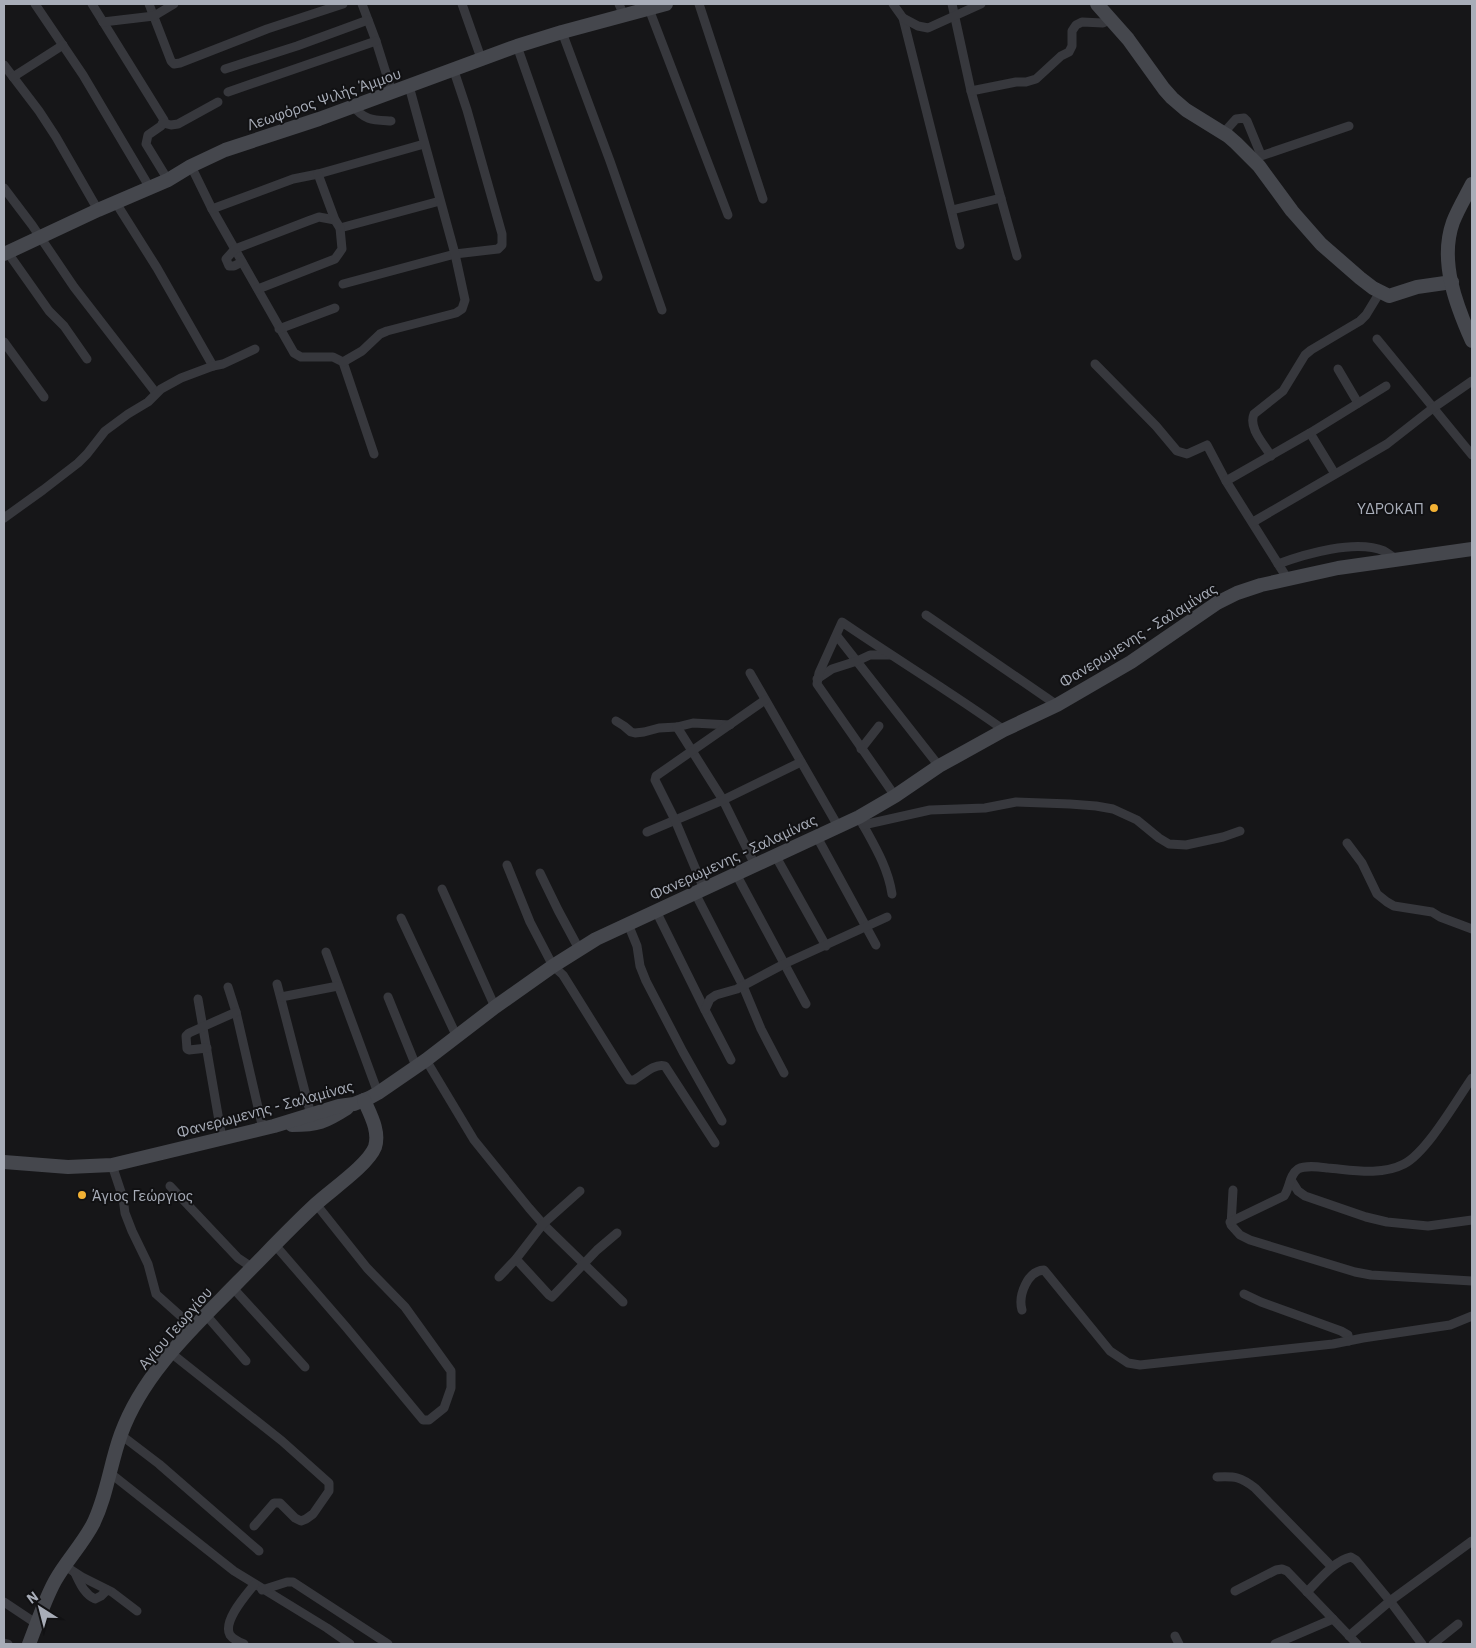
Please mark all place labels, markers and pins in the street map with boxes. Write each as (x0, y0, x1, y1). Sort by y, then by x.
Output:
place label: ΥΔΡΟΚΑΠ (1357, 499, 1424, 518)
marker: ΥΔΡΟΚΑΠ (1428, 502, 1440, 514)
place label: Άγιος Γεώργιος (92, 1186, 193, 1205)
marker: Άγιος Γεώργιος (76, 1189, 88, 1201)

